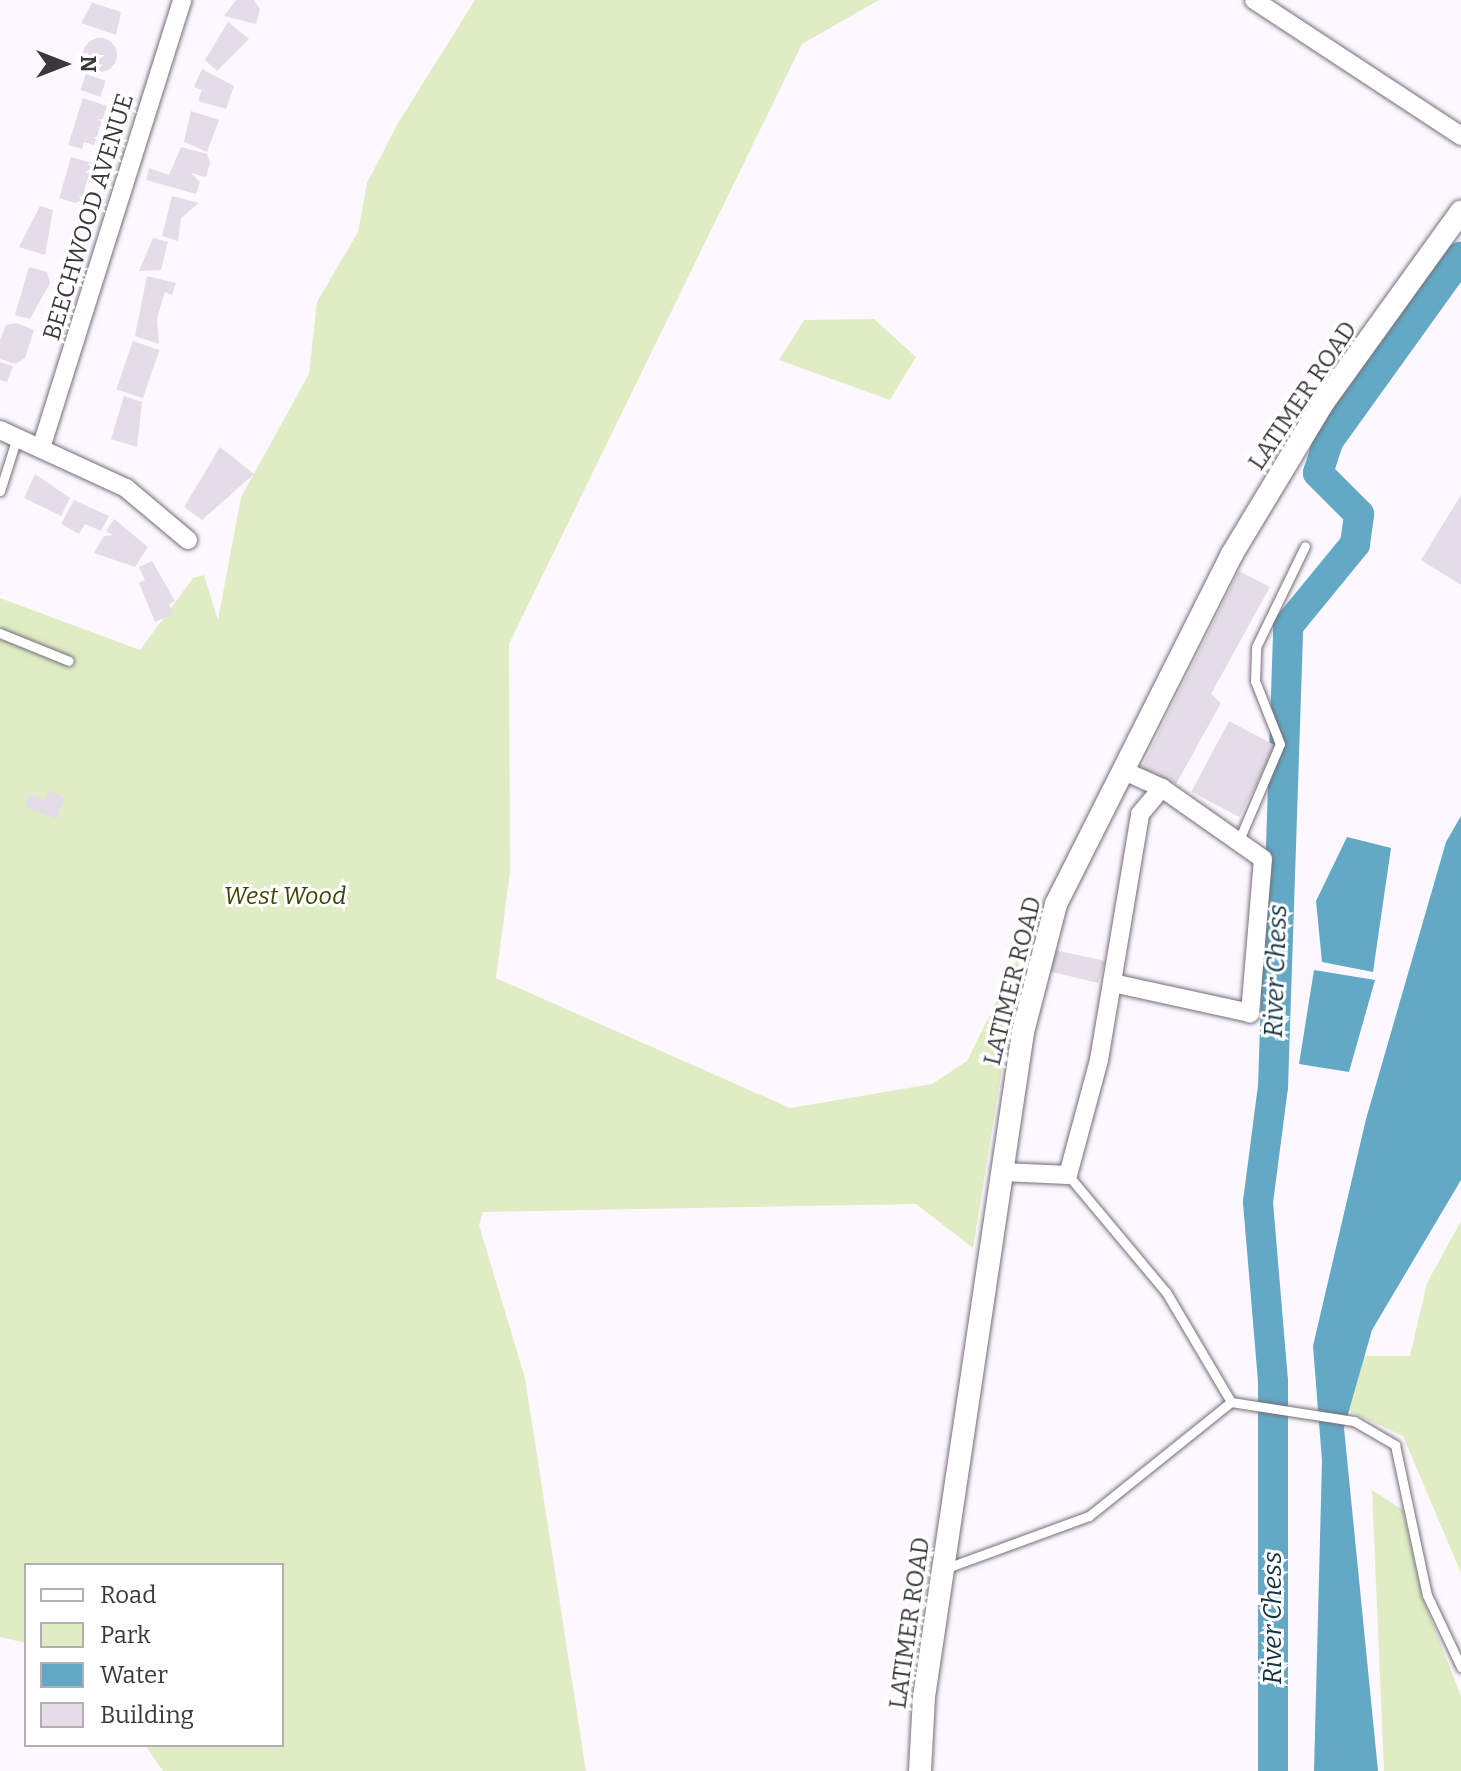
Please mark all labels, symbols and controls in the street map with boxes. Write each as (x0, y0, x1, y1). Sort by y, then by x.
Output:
north arrow (24, 24, 104, 104)
text: N (75, 56, 102, 72)
street label: BEECHWOOD AVENUE (38, 90, 140, 344)
street label: LATIMER ROAD (1243, 316, 1363, 476)
park label: West Wood (224, 883, 346, 911)
street label: LATIMER ROAD (978, 894, 1048, 1068)
water label: River Chess (1258, 904, 1294, 1038)
street label: LATIMER ROAD (884, 1535, 936, 1711)
water label: River Chess (1257, 1551, 1289, 1685)
legend (24, 1563, 284, 1747)
text: Road (100, 1581, 156, 1609)
text: Park (100, 1621, 151, 1649)
text: Water (100, 1661, 168, 1689)
text: Building (100, 1701, 194, 1729)

